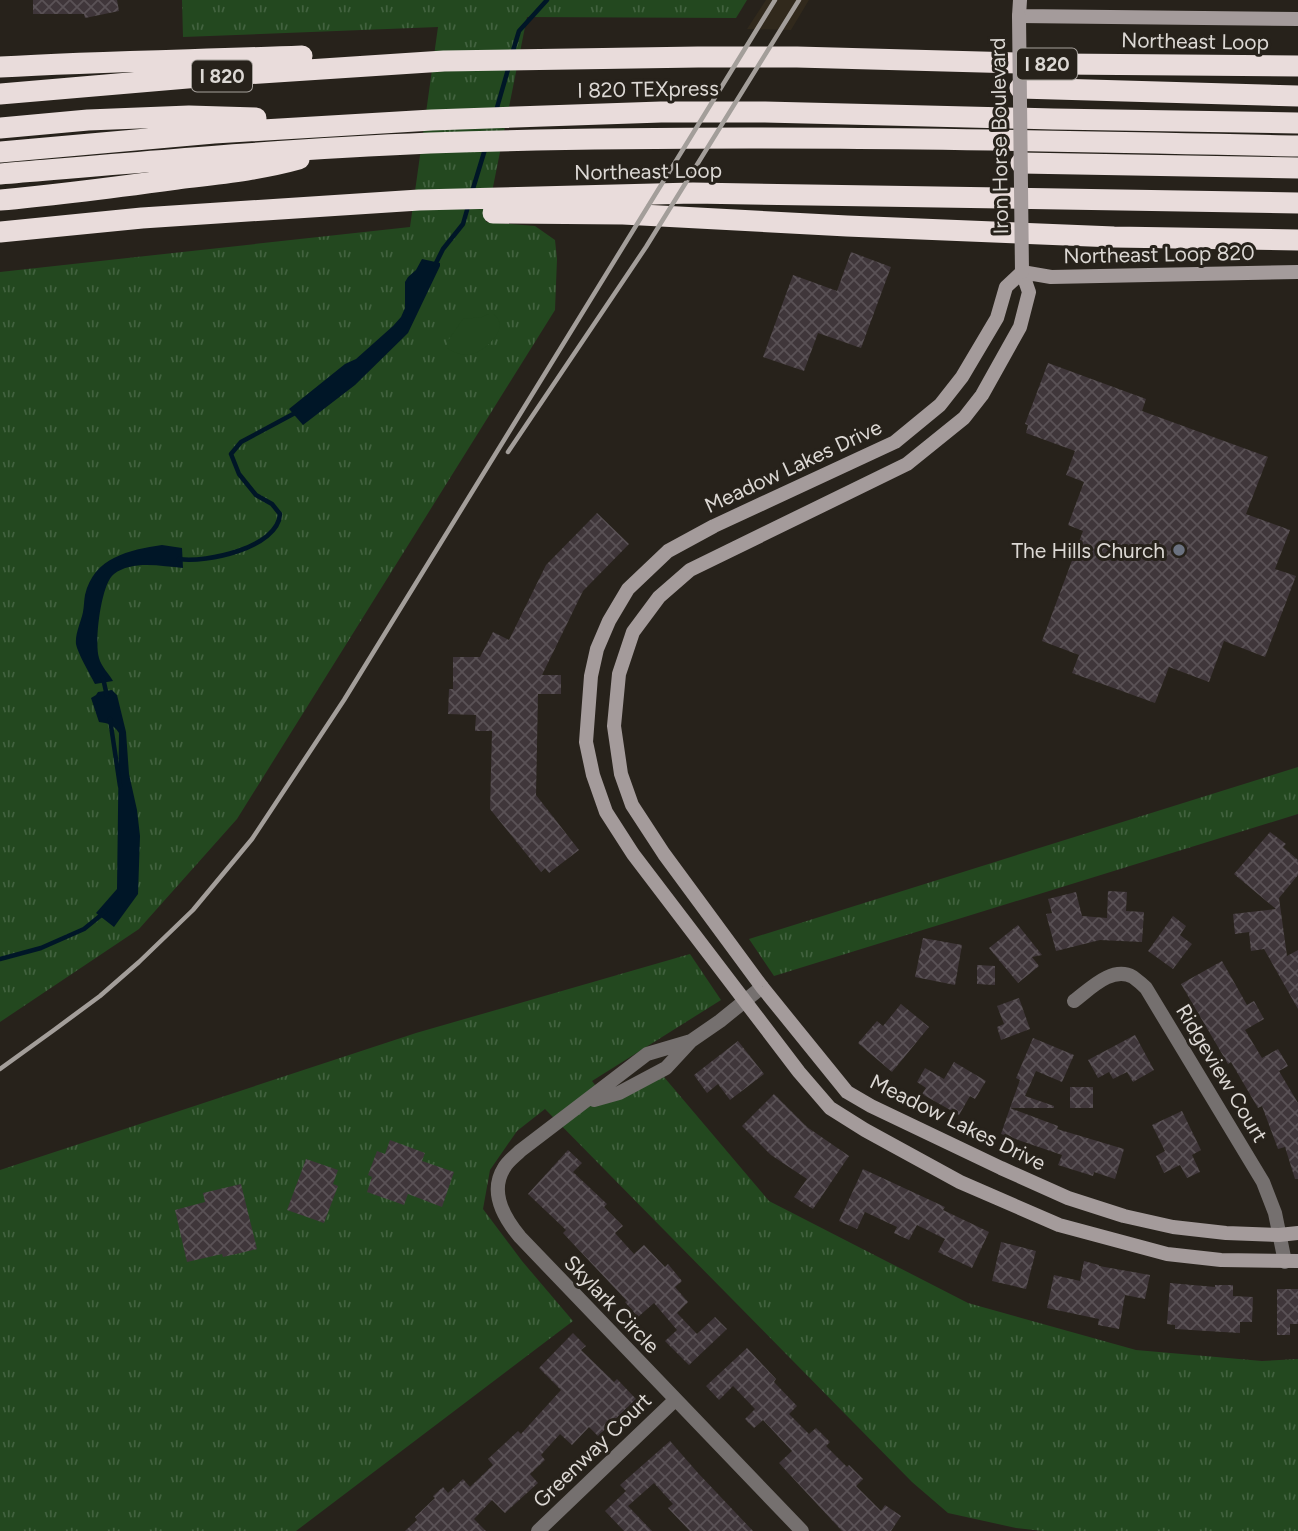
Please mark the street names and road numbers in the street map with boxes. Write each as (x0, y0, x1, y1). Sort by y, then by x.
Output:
street label: Northeast Loop (1121, 27, 1269, 55)
street label: Iron Horse Boulevard (985, 37, 1013, 235)
road number: I 820 (1017, 48, 1077, 80)
road number: I 820 (192, 60, 252, 92)
street label: I 820 TEXpress (577, 75, 719, 103)
street label: Northeast Loop (574, 157, 722, 185)
street label: Northeast Loop 820 (1063, 240, 1255, 268)
street label: Meadow Lakes Drive (701, 414, 885, 518)
street label: Ridgeview Court (1171, 999, 1273, 1147)
street label: Meadow Lakes Drive (866, 1069, 1050, 1175)
street label: Skylark Circle (559, 1250, 665, 1358)
street label: Greenway Court (528, 1387, 656, 1513)

